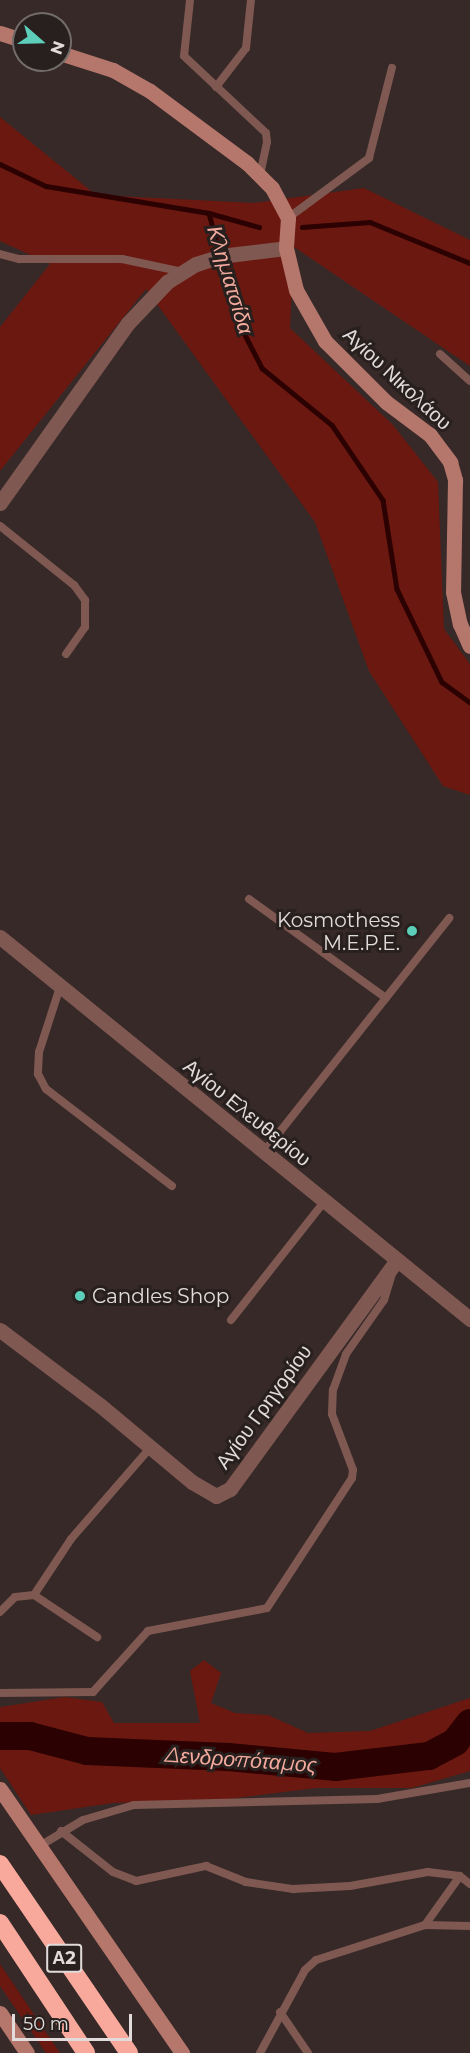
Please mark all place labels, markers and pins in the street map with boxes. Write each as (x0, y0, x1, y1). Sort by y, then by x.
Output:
place label: Kosmothess M.E.P.E. (277, 908, 400, 955)
marker: Kosmothess M.E.P.E. (405, 924, 419, 938)
place label: Candles Shop (92, 1284, 229, 1308)
marker: Candles Shop (73, 1289, 87, 1303)

